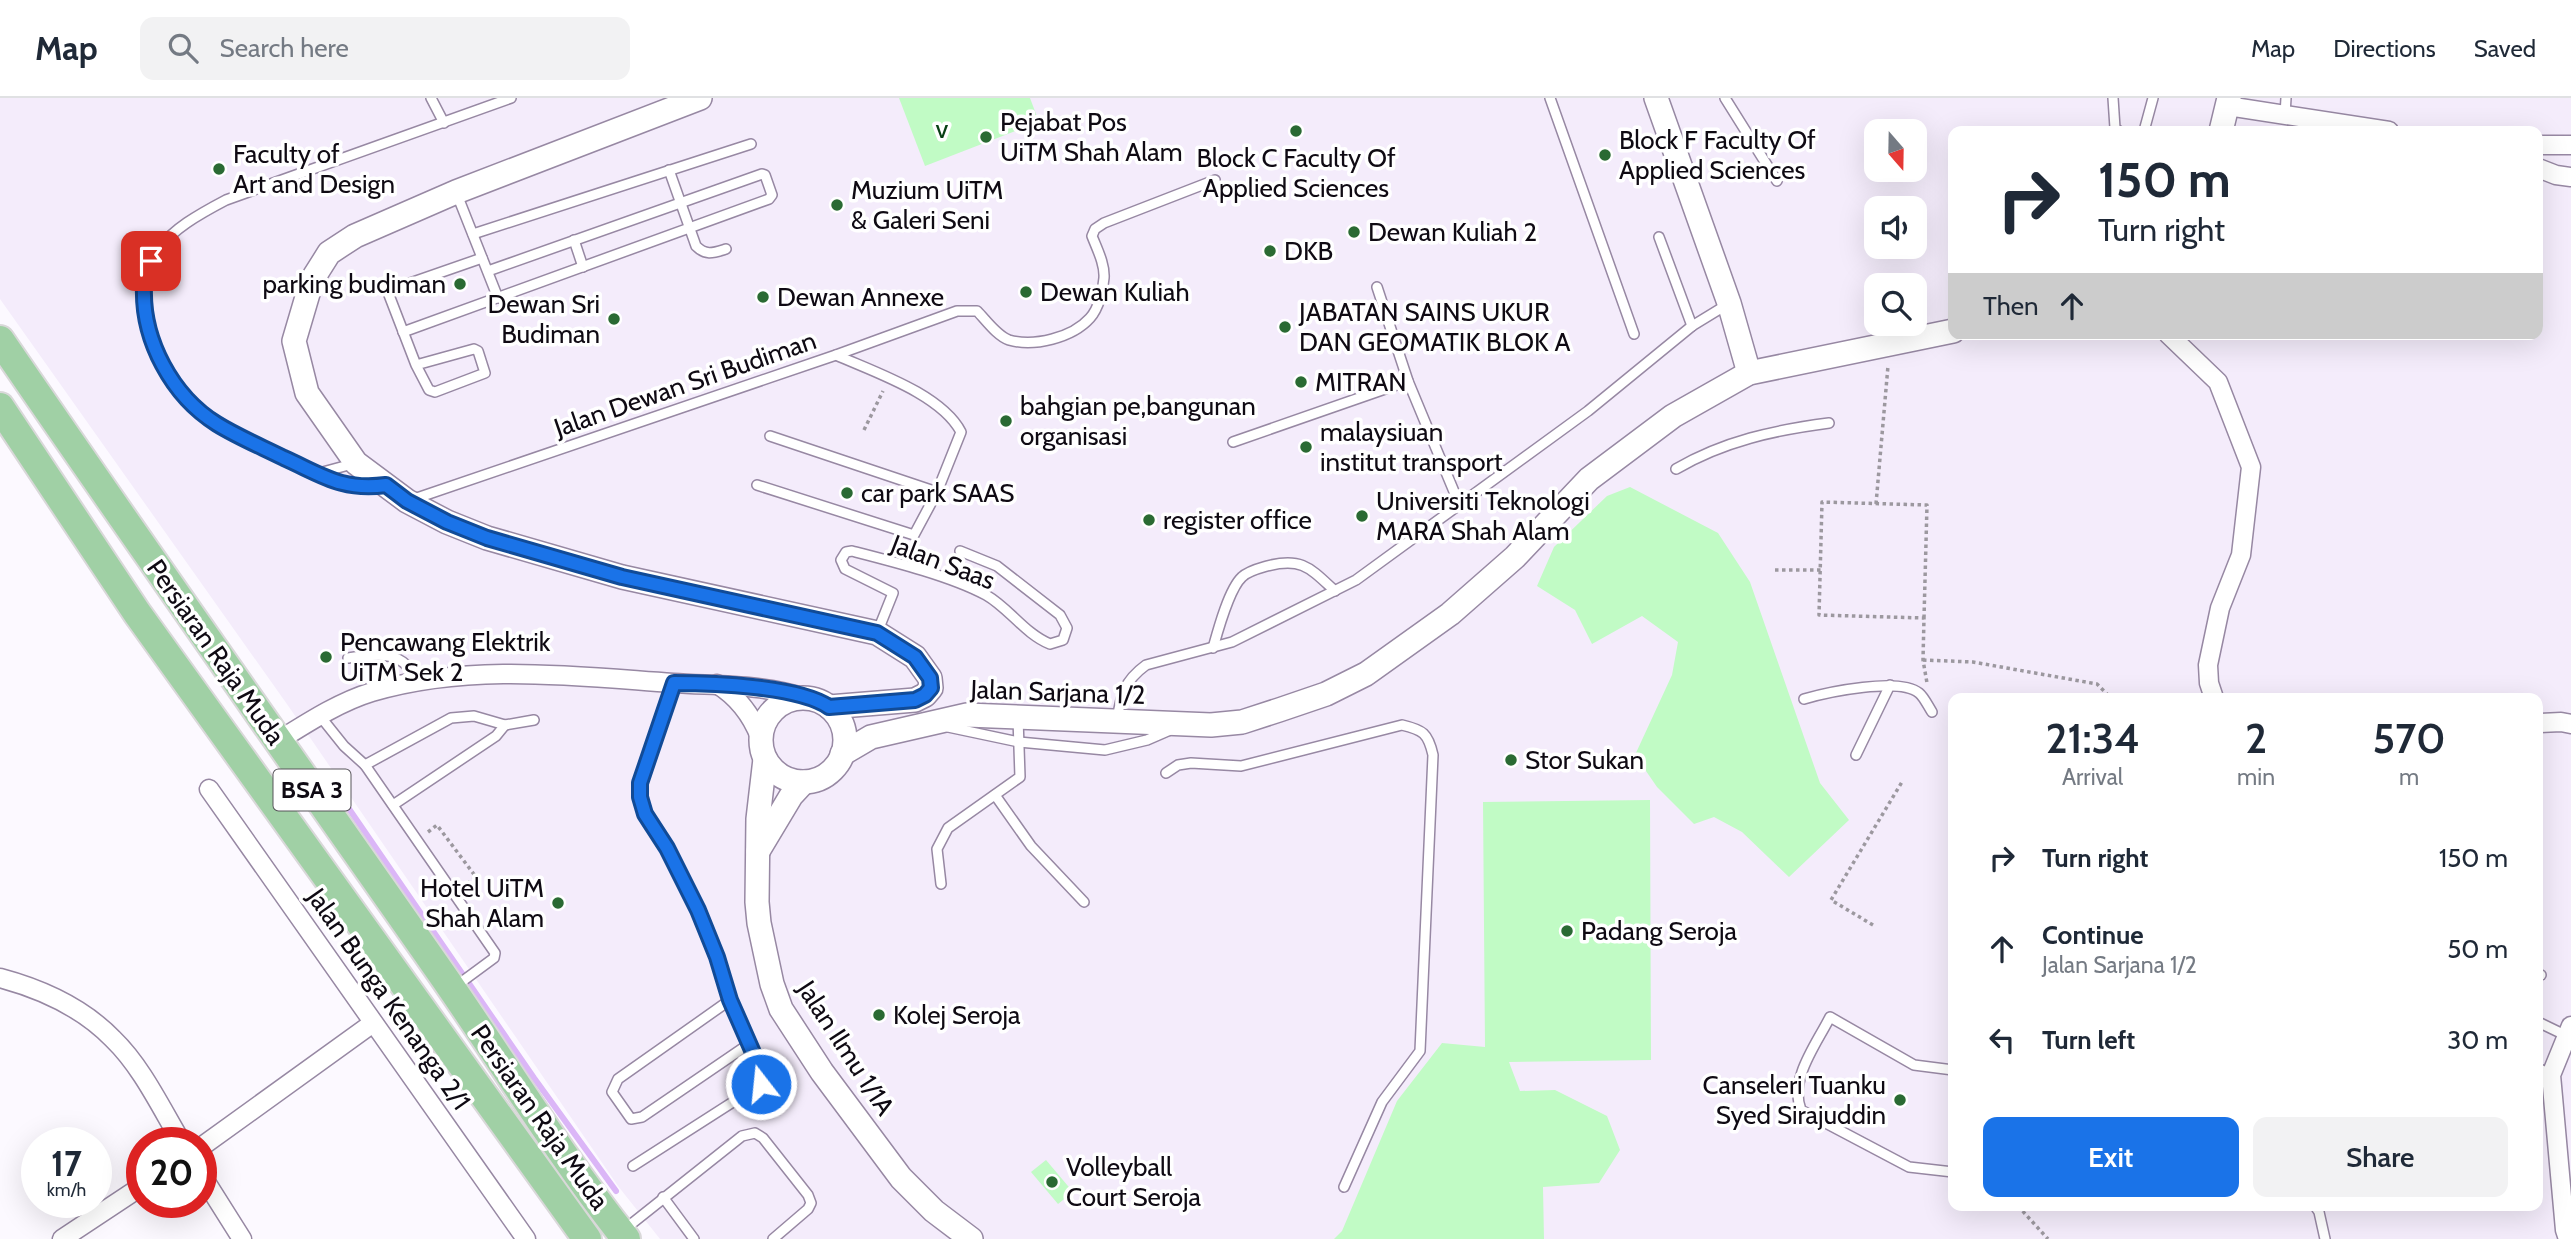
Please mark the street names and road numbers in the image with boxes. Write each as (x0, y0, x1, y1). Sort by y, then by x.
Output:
street label: Jalan Dewan Sri Budiman (549, 324, 820, 444)
street label: Jalan Saas (886, 527, 1000, 597)
street label: Persiaran Raja Muda (140, 553, 292, 751)
street label: Jalan Sarjana 1/2 (969, 673, 1146, 711)
road number: BSA 3 (274, 770, 350, 810)
street label: Jalan Bunga Kenanga 2/1 (300, 881, 478, 1116)
street label: Jalan Ilmu 1/1A (790, 974, 901, 1121)
street label: Persiaran Raja Muda (464, 1018, 616, 1216)

